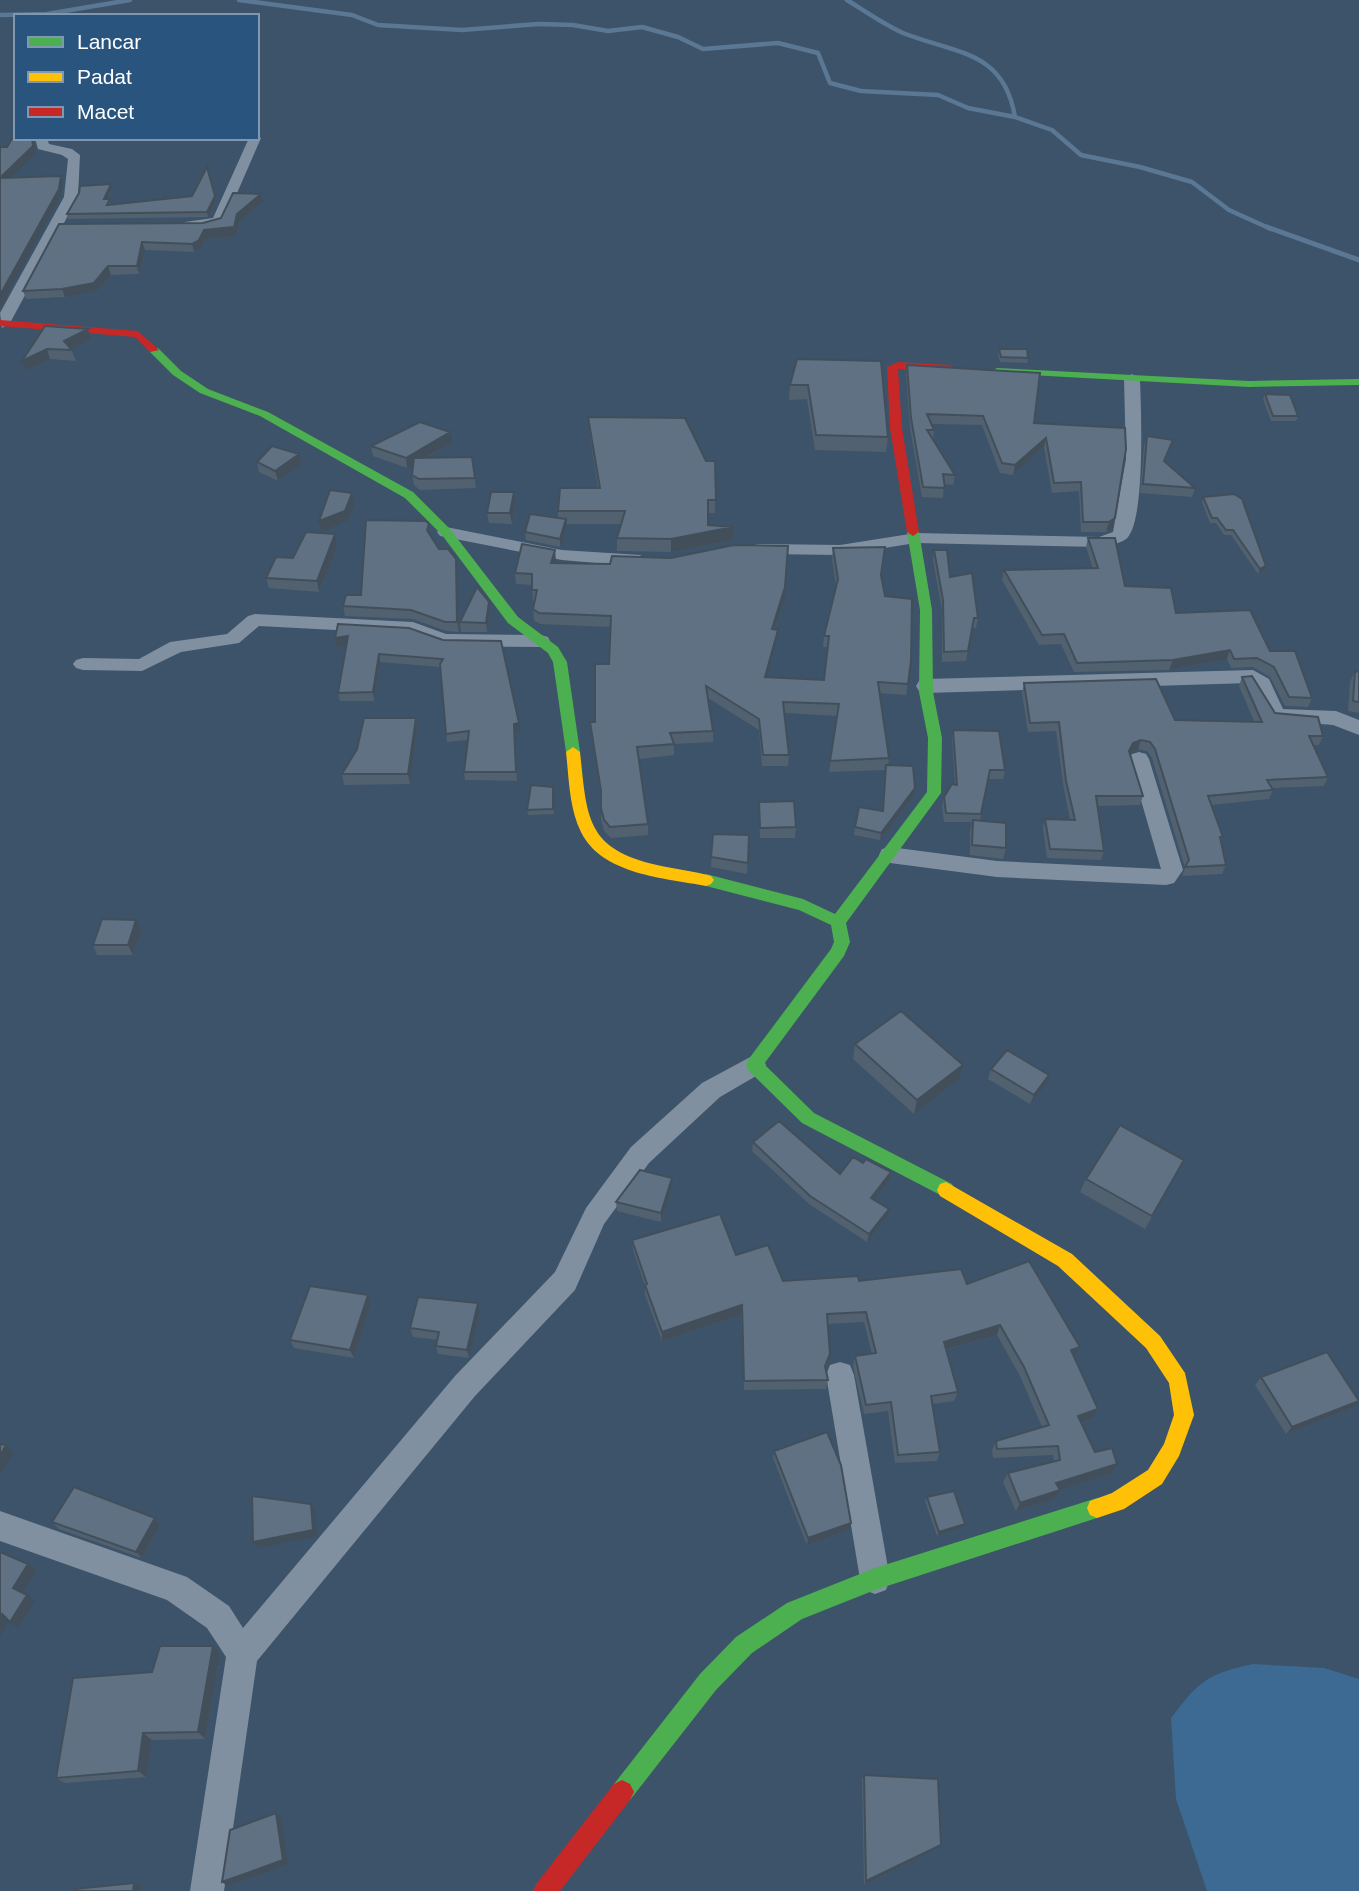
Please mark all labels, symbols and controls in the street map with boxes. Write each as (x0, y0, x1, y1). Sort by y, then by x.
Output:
legend (14, 14, 259, 140)
text: Lancar (77, 30, 141, 53)
text: Padat (77, 65, 132, 88)
text: Macet (77, 100, 134, 123)

